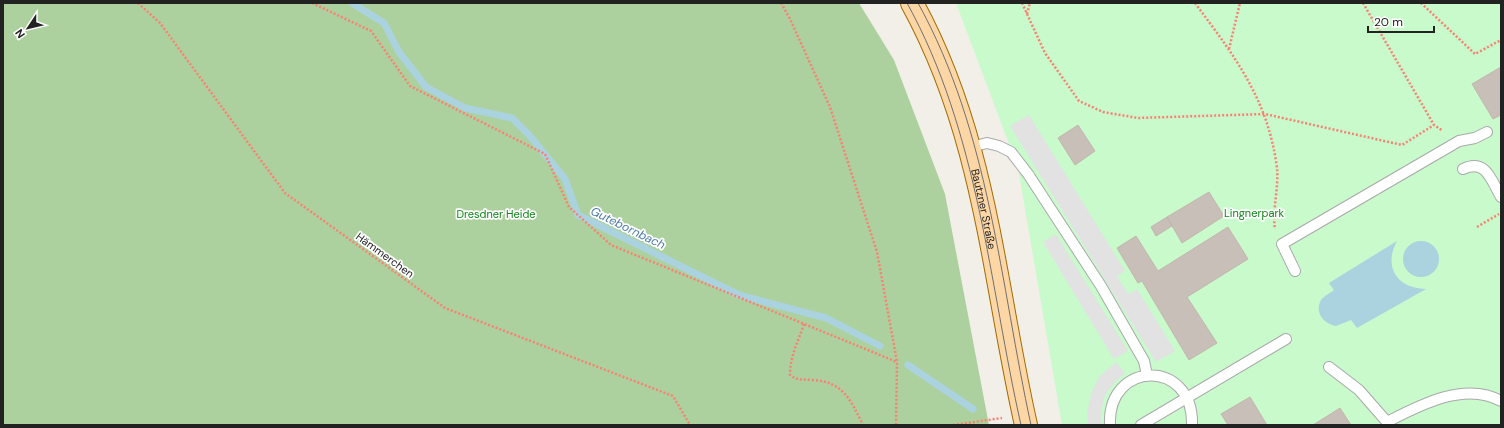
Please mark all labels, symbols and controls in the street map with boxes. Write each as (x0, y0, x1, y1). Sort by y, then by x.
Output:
north arrow (8, 8, 48, 48)
scale bar (1368, 8, 1434, 34)
text: 20 m (1374, 14, 1403, 30)
text: N (12, 26, 28, 41)
street label: Bautzner Straße (968, 167, 999, 250)
water label: Gutebornbach (588, 203, 668, 253)
park label: Lingnerpark (1224, 206, 1284, 220)
park label: Dresdner Heide (456, 207, 536, 221)
street label: Hämmerchen (353, 229, 417, 281)

